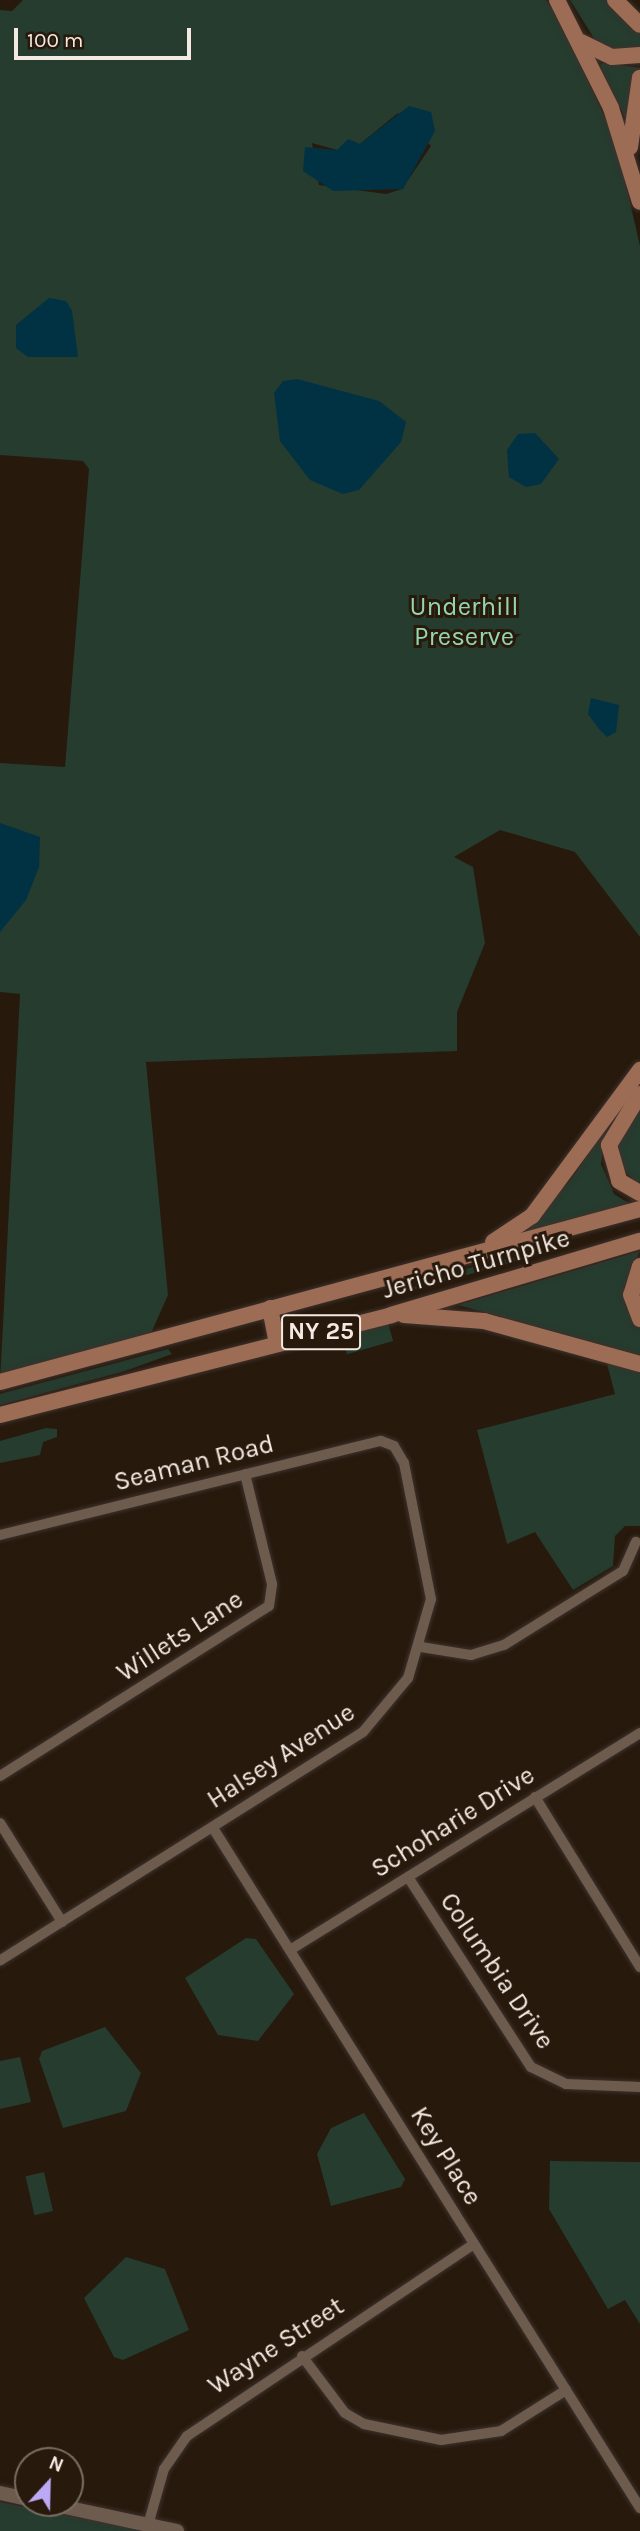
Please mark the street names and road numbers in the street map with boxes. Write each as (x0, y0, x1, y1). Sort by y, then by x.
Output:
street label: Jericho Turnpike (379, 1222, 573, 1306)
road number: NY 25 (281, 1312, 361, 1352)
street label: Seaman Road (111, 1428, 277, 1498)
street label: Willets Lane (111, 1584, 249, 1688)
street label: Halsey Avenue (201, 1697, 361, 1815)
street label: Schoharie Drive (366, 1759, 540, 1885)
street label: Columbia Drive (433, 1887, 561, 2055)
street label: Key Place (404, 2101, 488, 2211)
street label: Wayne Street (202, 2291, 350, 2401)

